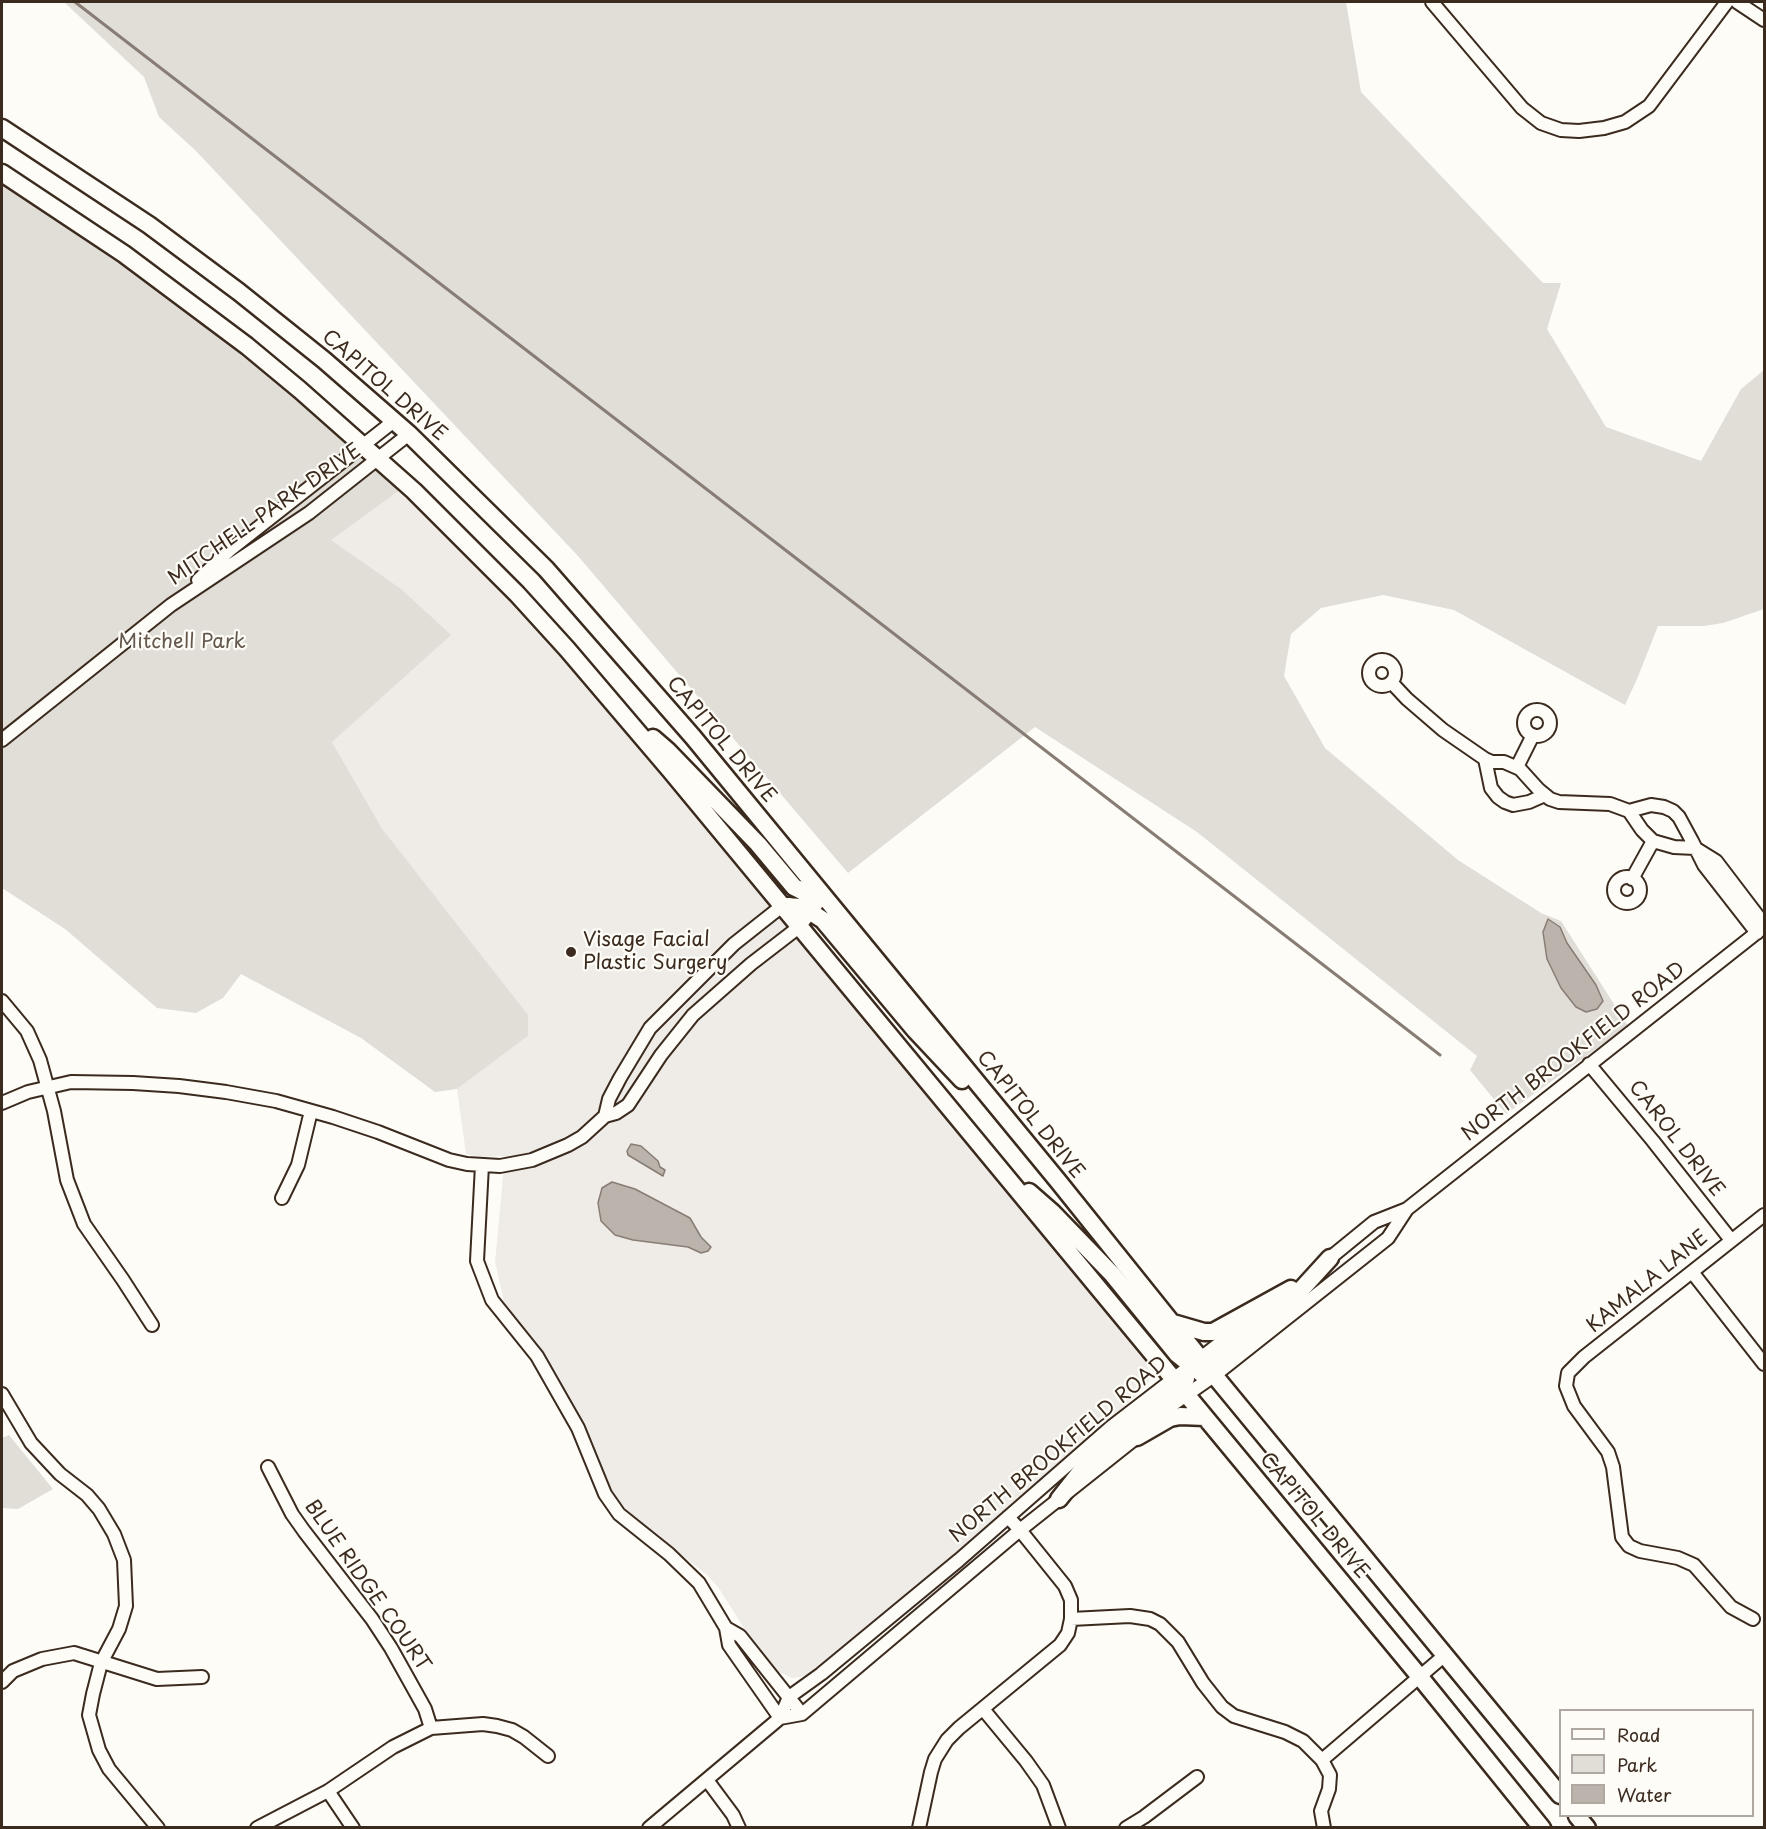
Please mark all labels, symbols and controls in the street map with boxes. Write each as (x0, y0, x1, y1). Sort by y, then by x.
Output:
street label: CAPITOL DRIVE (317, 325, 451, 447)
street label: MITCHELL PARK DRIVE (164, 439, 366, 591)
park label: Mitchell Park (118, 630, 246, 654)
street label: CAPITOL DRIVE (661, 672, 781, 808)
place label: Visage Facial Plastic Surgery (583, 928, 727, 975)
marker: Visage Facial Plastic Surgery (564, 945, 578, 959)
street label: NORTH BROOKFIELD ROAD (1458, 957, 1690, 1147)
street label: CAPITOL DRIVE (971, 1046, 1089, 1184)
street label: CAROL DRIVE (1623, 1076, 1729, 1202)
street label: KAMALA LANE (1583, 1226, 1713, 1338)
street label: NORTH BROOKFIELD ROAD (945, 1352, 1173, 1548)
street label: CAPITOL DRIVE (1254, 1448, 1374, 1584)
street label: BLUE RIDGE COURT (299, 1496, 435, 1676)
legend (1559, 1709, 1754, 1817)
text: Road (1617, 1721, 1661, 1748)
text: Park (1617, 1751, 1657, 1778)
text: Water (1617, 1781, 1671, 1808)

